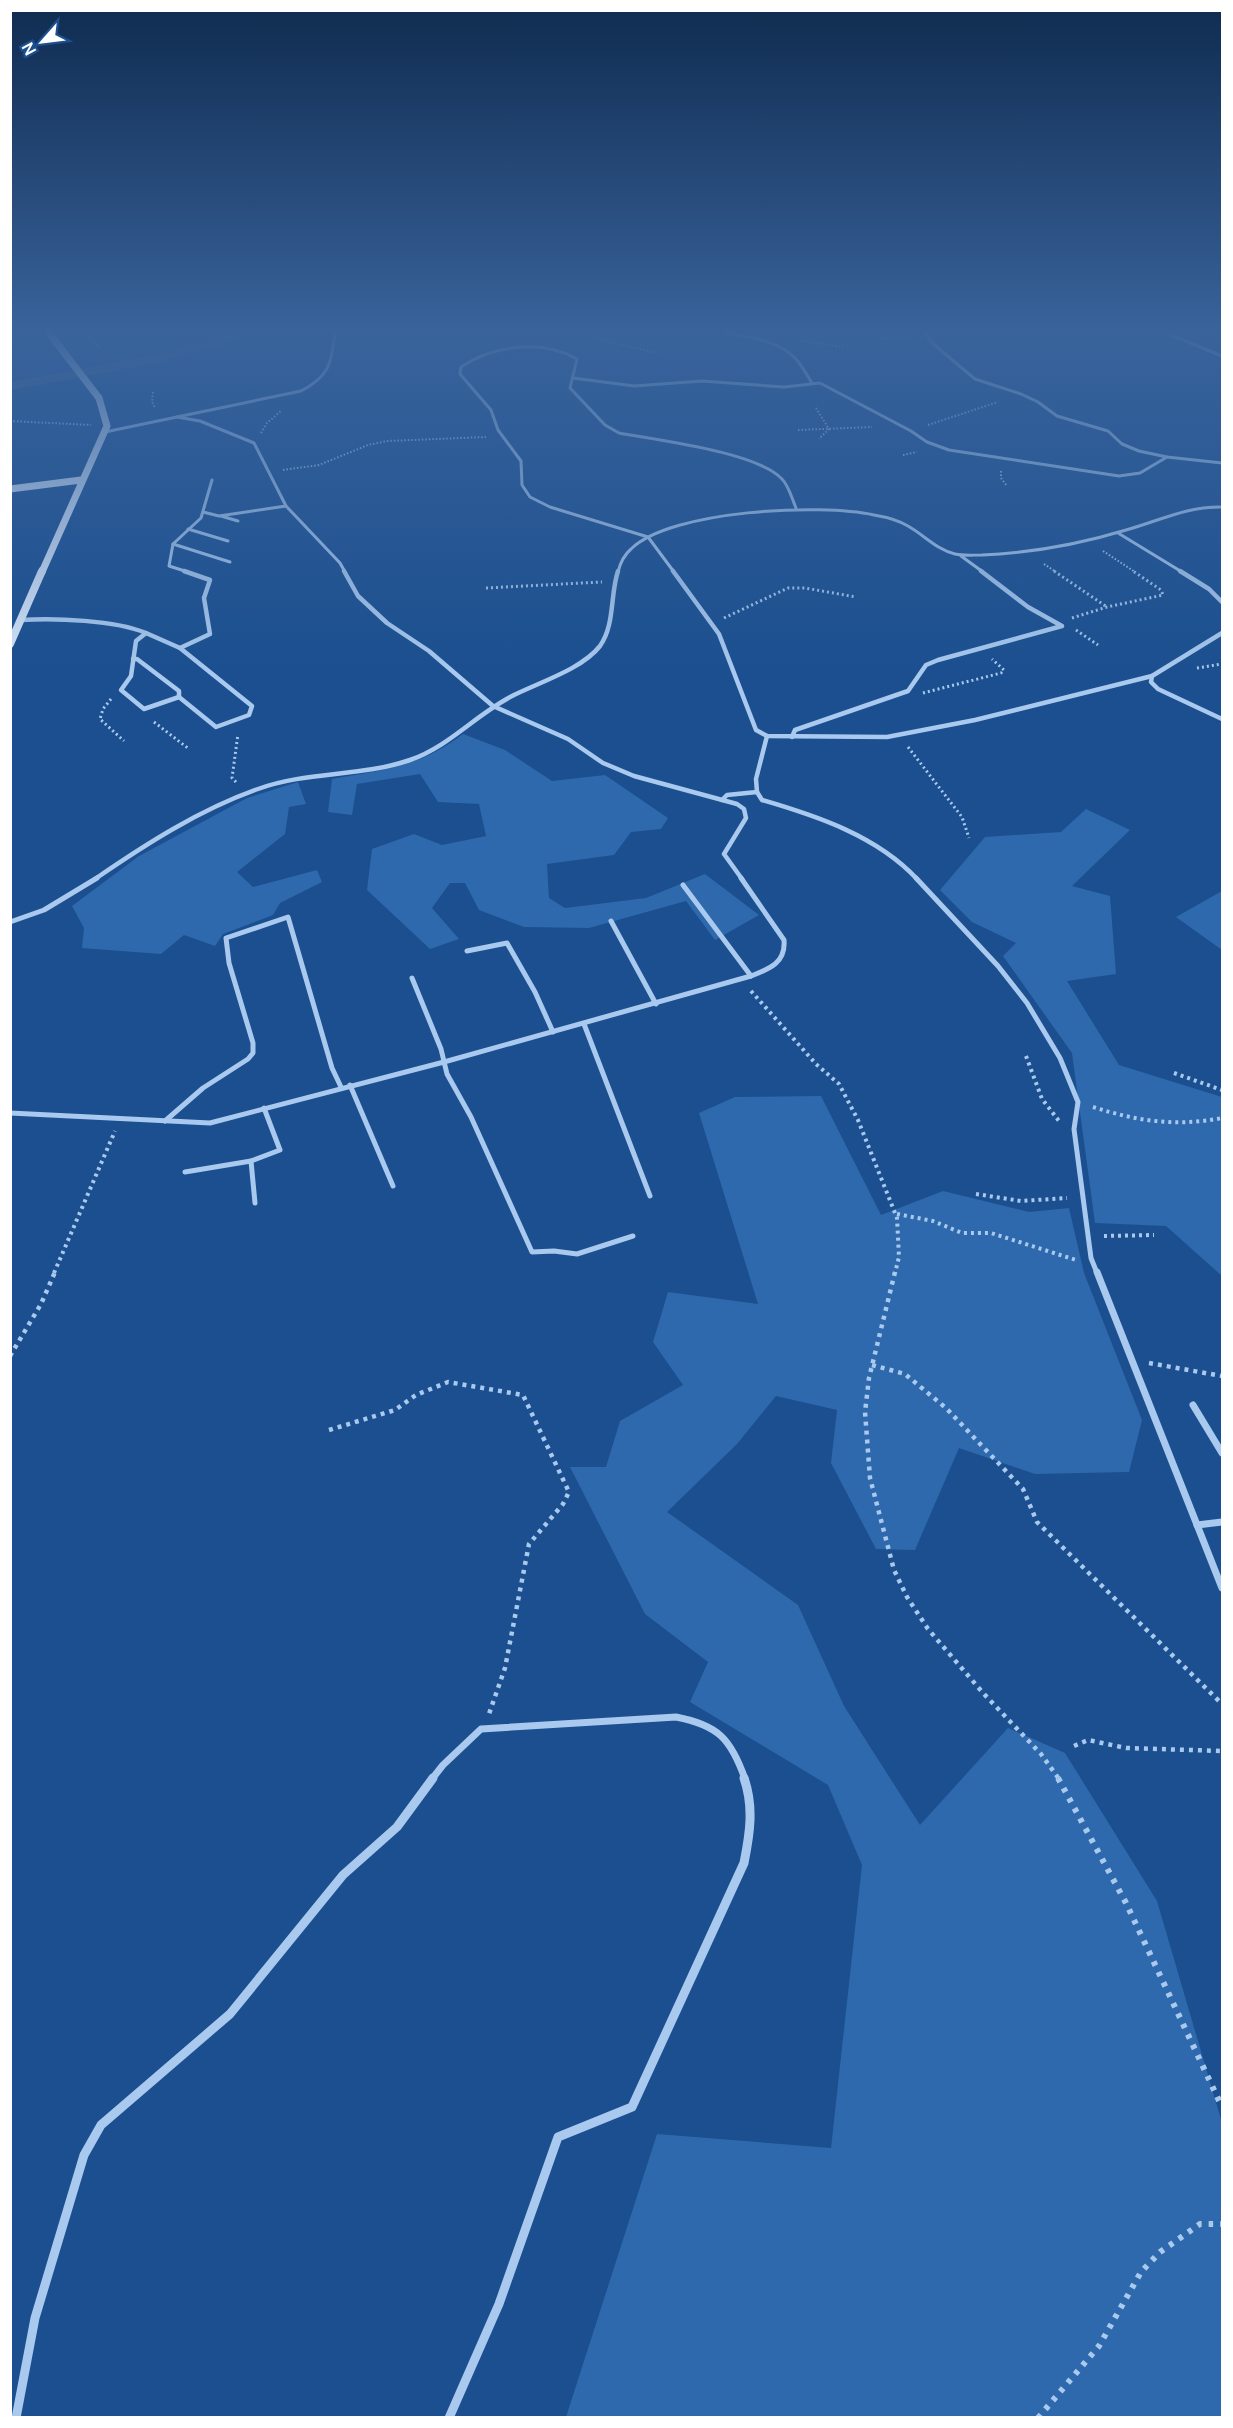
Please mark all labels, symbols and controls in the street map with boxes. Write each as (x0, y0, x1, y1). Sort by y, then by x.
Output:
north arrow (12, 12, 72, 72)
text: N (16, 39, 41, 59)

